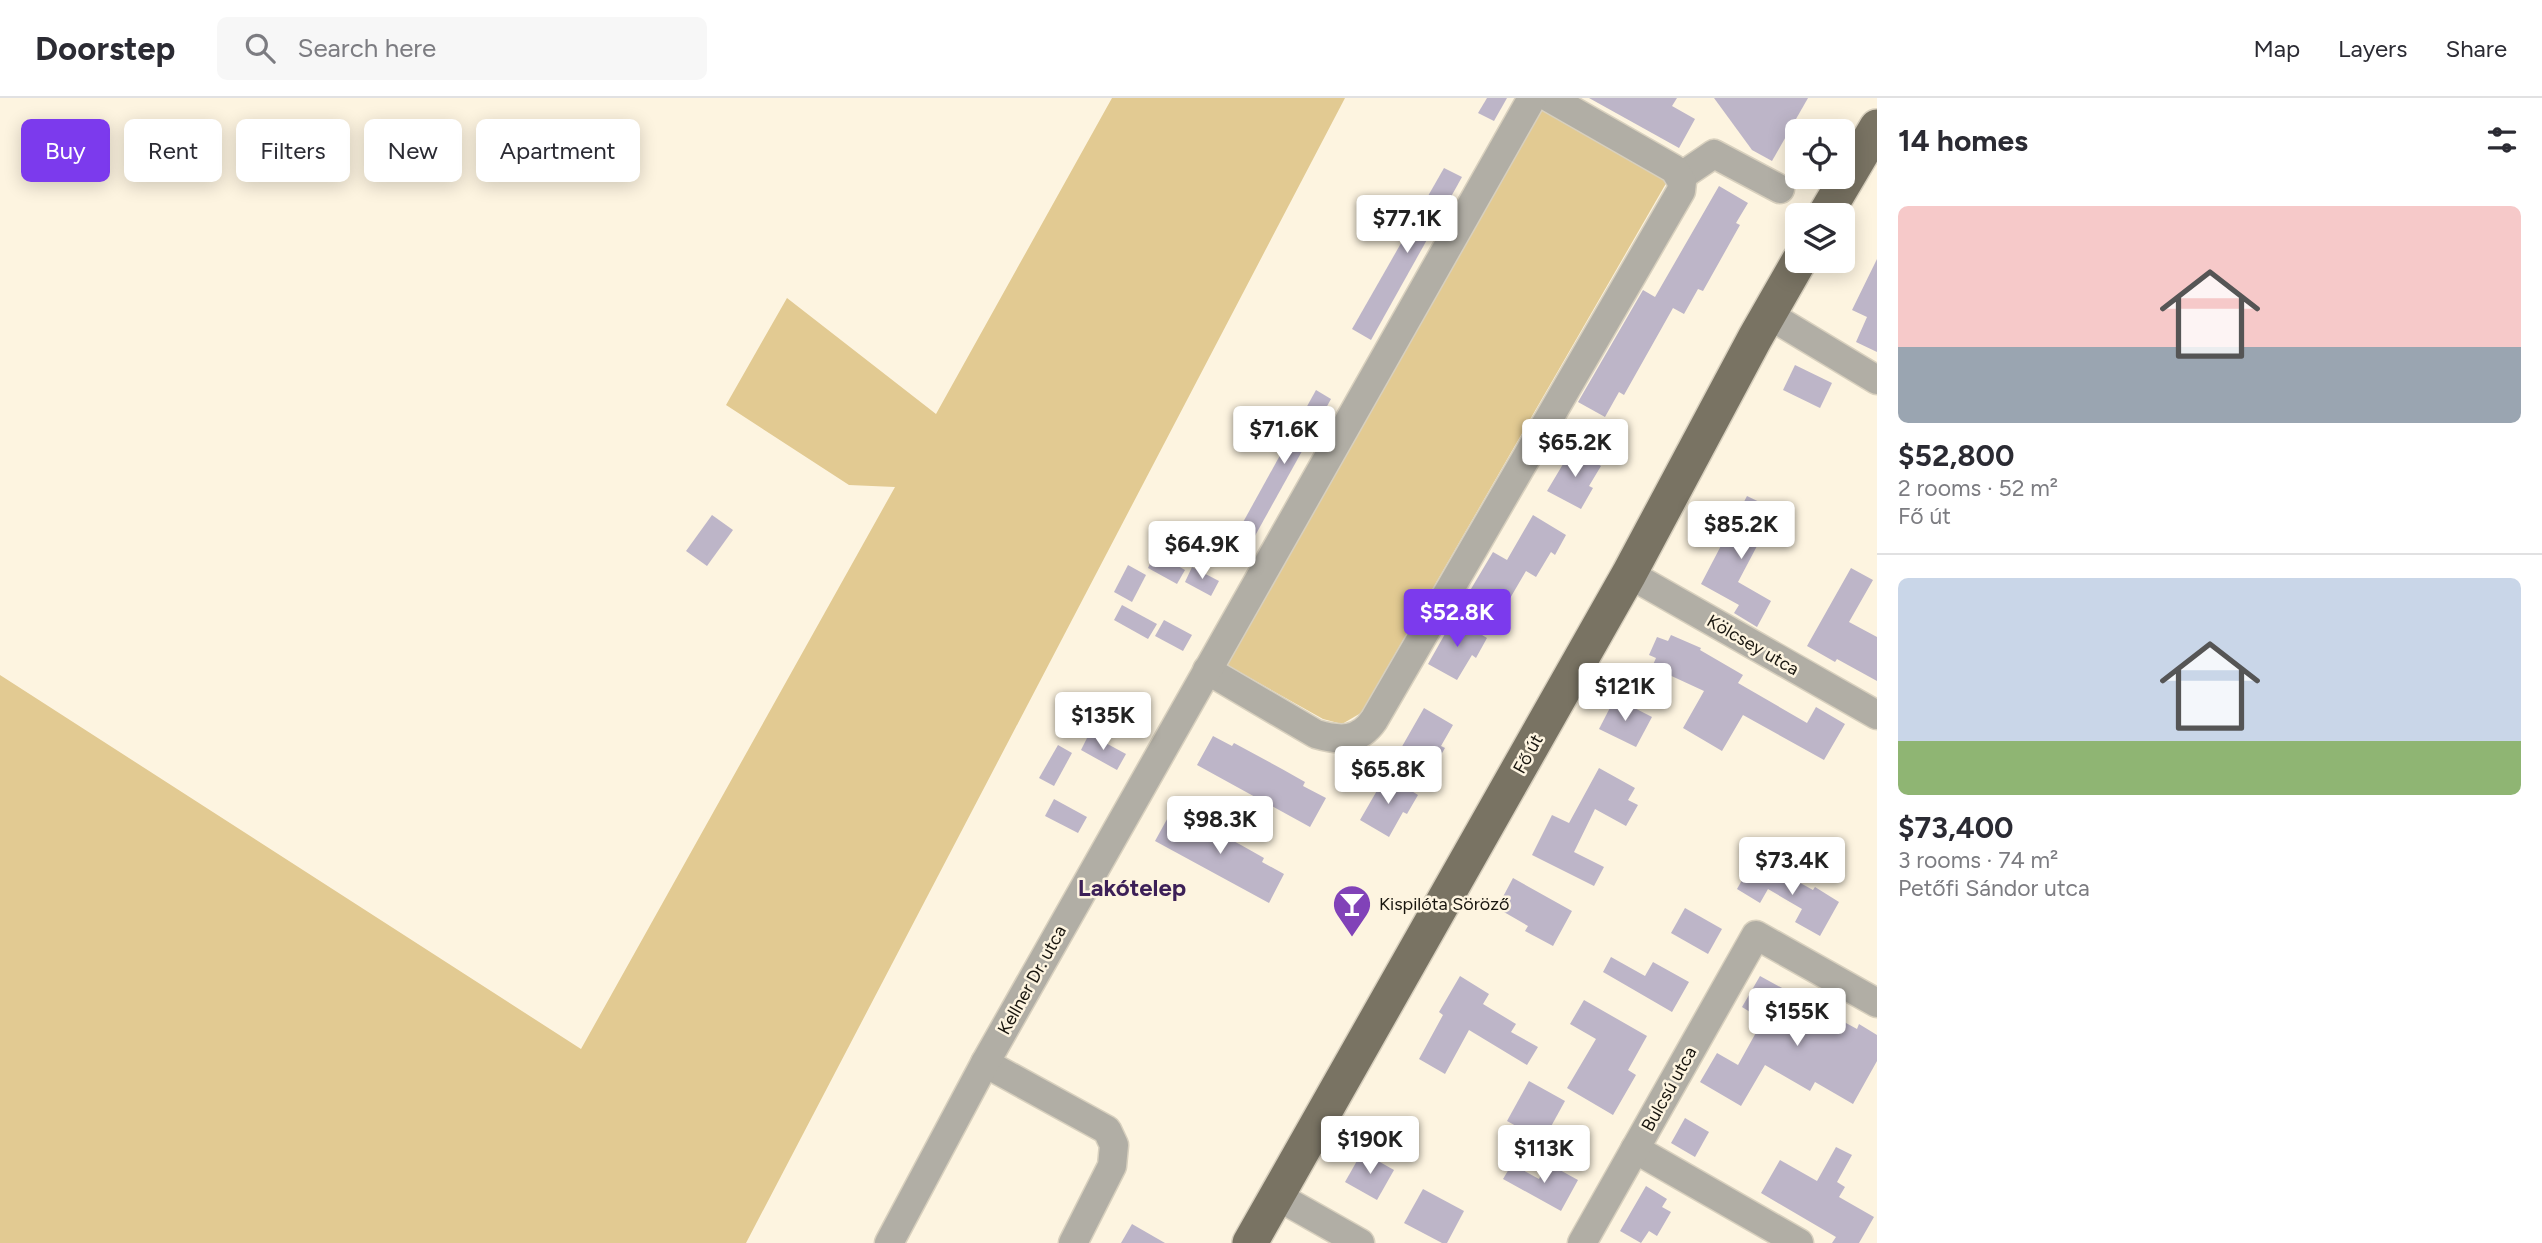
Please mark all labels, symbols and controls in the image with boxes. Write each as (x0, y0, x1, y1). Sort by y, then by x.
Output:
search box (217, 17, 707, 80)
text: Doorstep (35, 29, 175, 68)
icon: search (241, 29, 279, 67)
text: Search here (297, 32, 436, 64)
text: Map (2253, 34, 2300, 63)
text: Layers (2338, 34, 2407, 63)
text: Share (2445, 34, 2507, 63)
chip: Buy (21, 119, 110, 182)
chip: Rent (124, 119, 222, 182)
chip: Filters (236, 119, 350, 182)
chip: New (364, 119, 462, 182)
chip: Apartment (476, 119, 640, 182)
map controls (1785, 119, 1855, 273)
button: locate (1785, 119, 1855, 189)
icon: filters (2483, 121, 2521, 159)
text: 14 homes (1898, 122, 2028, 159)
pin: $77.1K (1350, 195, 1464, 255)
button: layers (1785, 203, 1855, 273)
text: $77.1K (1372, 204, 1442, 232)
icon: home (2147, 251, 2273, 377)
pin: $71.6K (1227, 406, 1341, 466)
text: $71.6K (1249, 415, 1319, 443)
pin: $65.2K (1518, 420, 1632, 479)
text: $65.2K (1538, 428, 1612, 456)
text: $52,800 (1898, 437, 2014, 474)
text: 2 rooms · 52 m² (1898, 474, 2058, 502)
pin: $85.2K (1684, 502, 1798, 561)
text: Fő út (1898, 502, 1951, 530)
text: $85.2K (1704, 510, 1778, 538)
pin: $64.9K (1145, 522, 1259, 581)
text: $64.9K (1164, 530, 1240, 558)
pin: $52.8K (1400, 589, 1514, 649)
text: $52.8K (1420, 598, 1494, 626)
street label: Kölcsey utca (1703, 610, 1803, 680)
icon: home (2147, 623, 2273, 749)
pin: $121K (1576, 664, 1674, 723)
text: $121K (1595, 672, 1655, 700)
pin: $135K (1054, 692, 1152, 752)
text: $135K (1071, 701, 1135, 729)
street label: Fő út (1508, 730, 1548, 777)
pin: $65.8K (1331, 746, 1445, 806)
text: $65.8K (1351, 755, 1425, 783)
pin: $98.3K (1163, 796, 1277, 856)
text: $98.3K (1183, 805, 1257, 833)
text: $73,400 (1898, 809, 2014, 846)
pin: $73.4K (1735, 838, 1849, 897)
text: $73.4K (1755, 846, 1829, 874)
text: 3 rooms · 74 m² (1898, 846, 2058, 874)
district label: Lakótelep (1078, 873, 1186, 902)
text: Petőfi Sándor utca (1898, 874, 2090, 902)
bar icon: Kispilóta Söröző (1331, 883, 1373, 938)
place label: Kispilóta Söröző (1379, 893, 1509, 915)
street label: Kellner Dr. utca (993, 922, 1071, 1038)
pin: $155K (1748, 988, 1846, 1048)
text: $155K (1765, 997, 1829, 1025)
street label: Bulcsú utca (1637, 1043, 1701, 1135)
pin: $190K (1321, 1116, 1419, 1176)
text: $190K (1337, 1125, 1403, 1153)
pin: $113K (1495, 1126, 1593, 1185)
text: $113K (1514, 1134, 1574, 1162)

